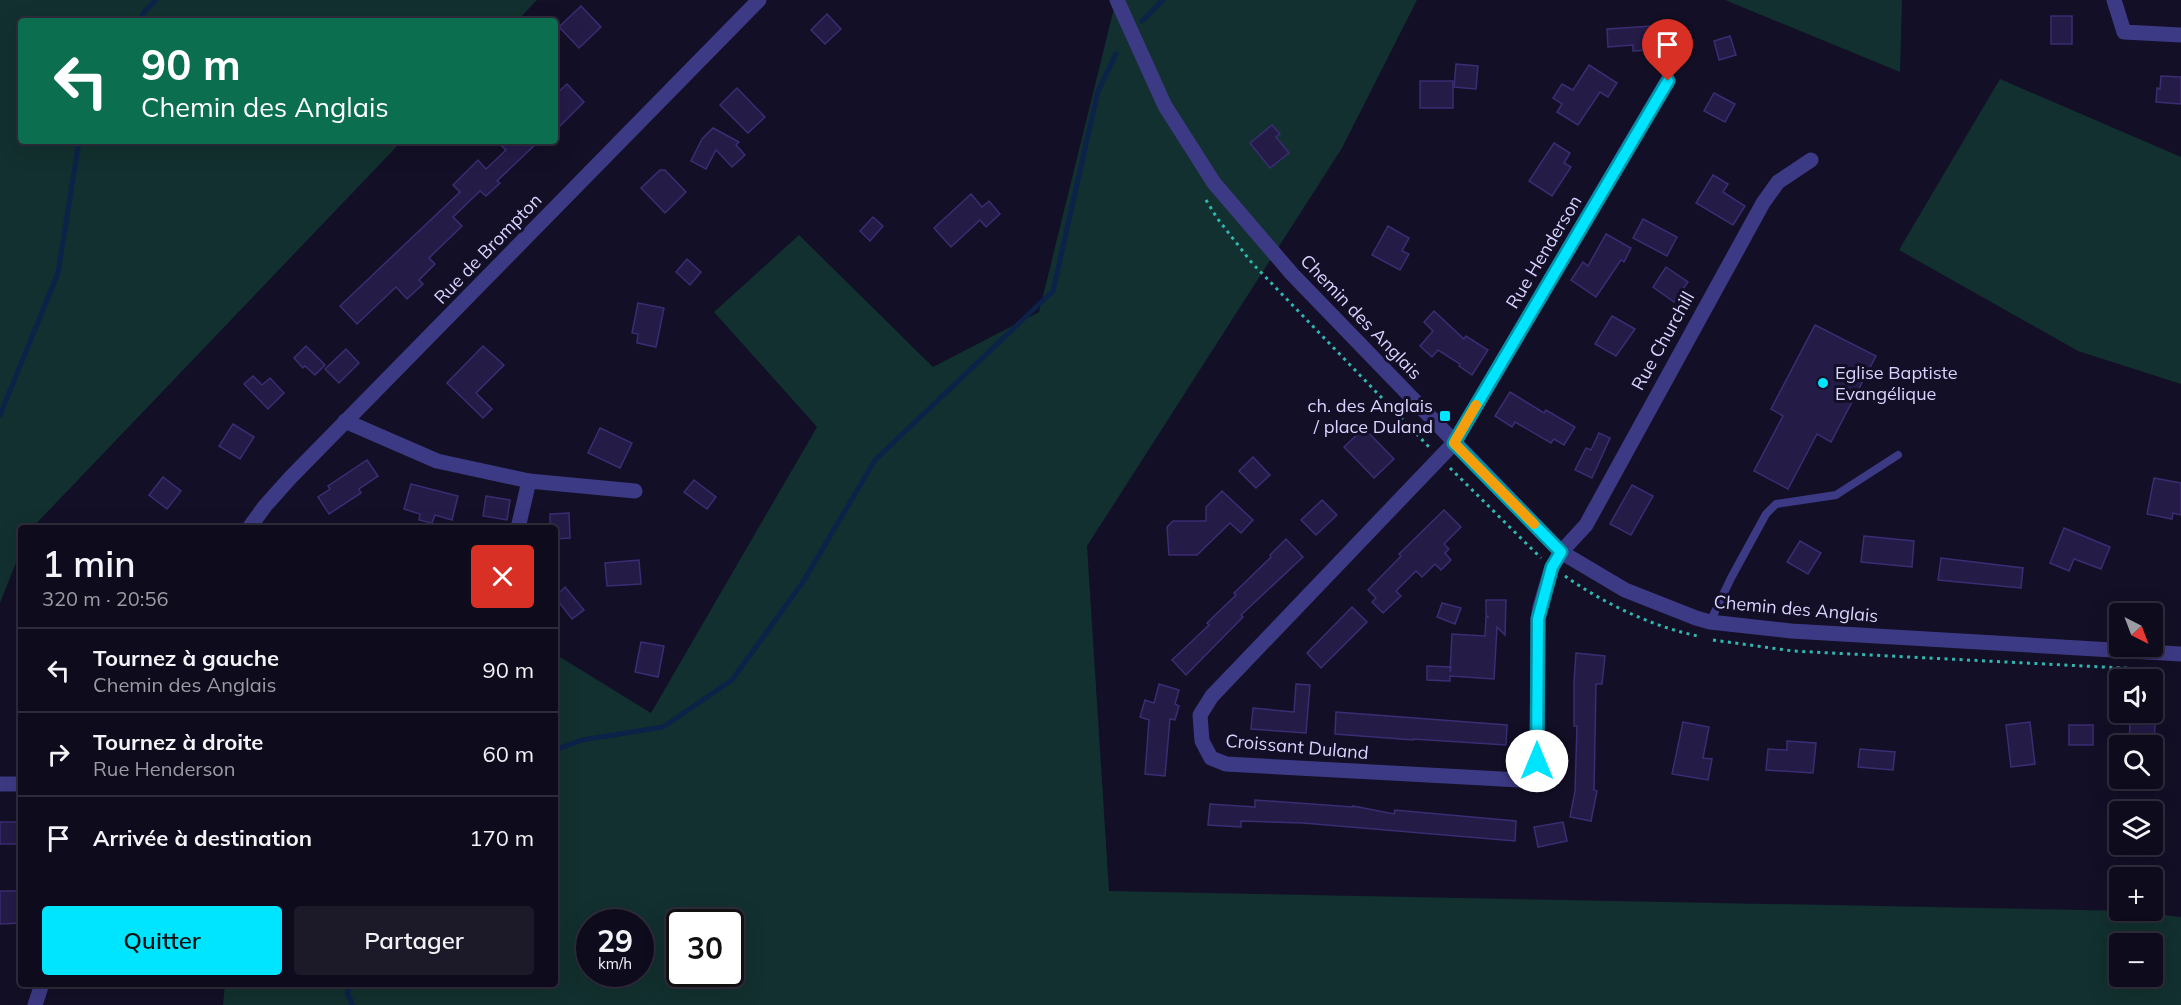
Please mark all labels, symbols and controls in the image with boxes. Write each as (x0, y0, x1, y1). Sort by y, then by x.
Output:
pin (1642, 19, 1693, 81)
icon: arrive (1651, 28, 1684, 61)
text: 90 m (141, 38, 241, 91)
icon: left (42, 42, 120, 120)
text: Chemin des Anglais (141, 90, 389, 124)
street label: Rue de Brompton (429, 188, 546, 309)
street label: Rue Henderson (1501, 191, 1586, 313)
street label: Chemin des Anglais (1296, 249, 1427, 384)
street label: Rue Churchill (1626, 287, 1699, 394)
place label: Eglise Baptiste Evangélique (1835, 361, 1958, 405)
marker: Eglise Baptiste Evangélique (1816, 376, 1830, 390)
place label: ch. des Anglais / place Duland (1308, 394, 1433, 438)
marker: ch. des Anglais / place Duland (1438, 409, 1452, 423)
text: 1 min (42, 541, 136, 586)
button: close (471, 545, 534, 608)
text: 320 m · 20:56 (42, 586, 168, 611)
street label: Chemin des Anglais (1713, 590, 1879, 627)
north arrow (2109, 603, 2163, 657)
map controls (2109, 603, 2163, 987)
text: Tournez à gauche (93, 644, 279, 672)
icon: left (42, 654, 75, 687)
text: 90 m (483, 656, 534, 684)
button: sound (2109, 669, 2163, 723)
text: Chemin des Anglais (93, 672, 276, 697)
text: Tournez à droite (93, 728, 263, 756)
street label: Croissant Duland (1224, 729, 1370, 764)
position arrow (1505, 729, 1569, 793)
button: search (2109, 735, 2163, 789)
icon: right (42, 738, 75, 771)
text: 60 m (483, 740, 534, 768)
text: Rue Henderson (93, 756, 236, 781)
button: layers (2109, 801, 2163, 855)
icon: arrive (42, 822, 75, 855)
text: Arrivée à destination (93, 824, 312, 852)
text: 170 m (469, 824, 534, 852)
button: + (2109, 867, 2163, 921)
button: Quitter (42, 906, 282, 975)
button: Partager (294, 906, 534, 975)
speed limit sign: 30 (666, 909, 744, 987)
text: 29 (597, 922, 633, 960)
button: − (2109, 933, 2163, 987)
text: km/h (598, 954, 632, 973)

